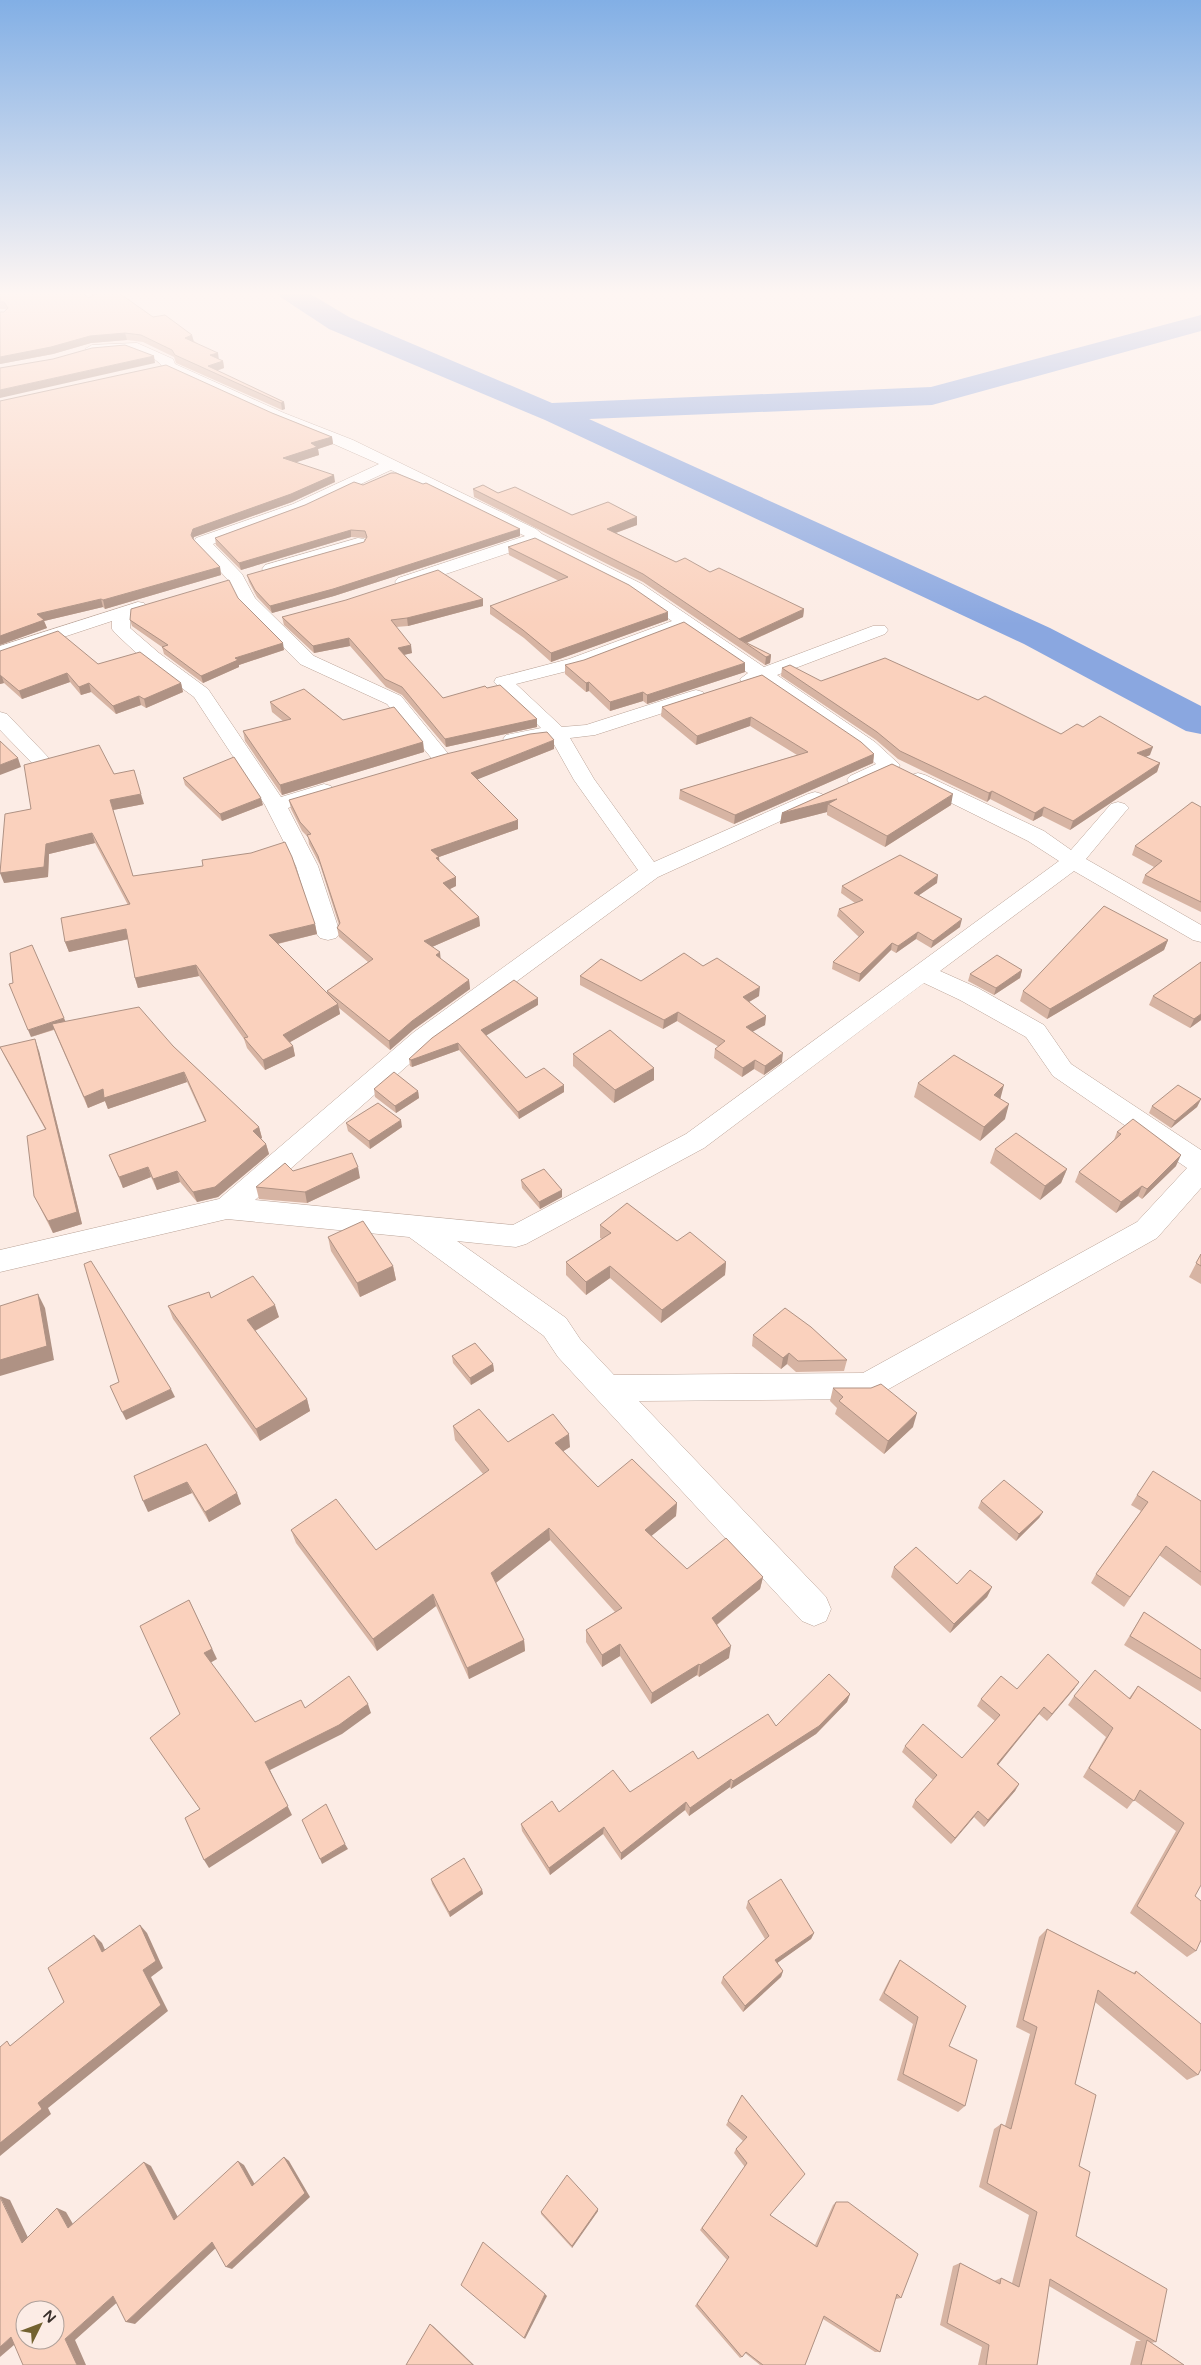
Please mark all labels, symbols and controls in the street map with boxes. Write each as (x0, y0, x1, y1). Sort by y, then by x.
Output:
north arrow (15, 2300, 65, 2350)
text: N (39, 2307, 59, 2327)

